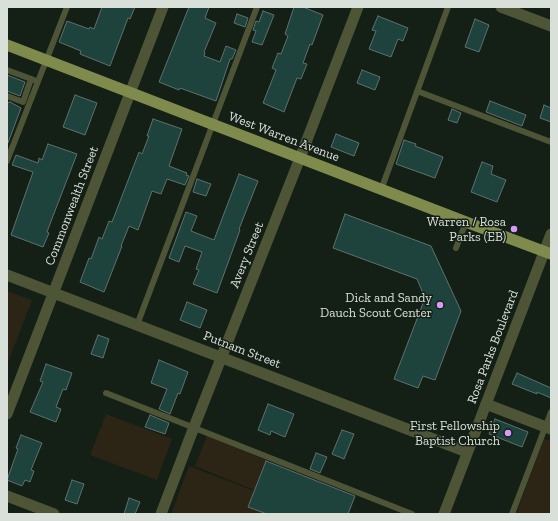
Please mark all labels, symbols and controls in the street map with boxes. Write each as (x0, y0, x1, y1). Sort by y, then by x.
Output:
street label: West Warren Avenue (226, 109, 342, 165)
street label: Commonwealth Street (42, 144, 102, 268)
place label: Warren / Rosa Parks (EB) (427, 214, 506, 245)
street label: Avery Street (227, 220, 267, 290)
marker: Warren / Rosa Parks (EB) (509, 224, 519, 234)
street label: Rosa Parks Boulevard (464, 288, 522, 406)
place label: Dick and Sandy Dauch Scout Center (320, 290, 432, 321)
marker: Dick and Sandy Dauch Scout Center (435, 300, 445, 310)
street label: Putnam Street (201, 328, 283, 372)
place label: First Fellowship Baptist Church (410, 418, 500, 449)
marker: First Fellowship Baptist Church (503, 428, 513, 438)

